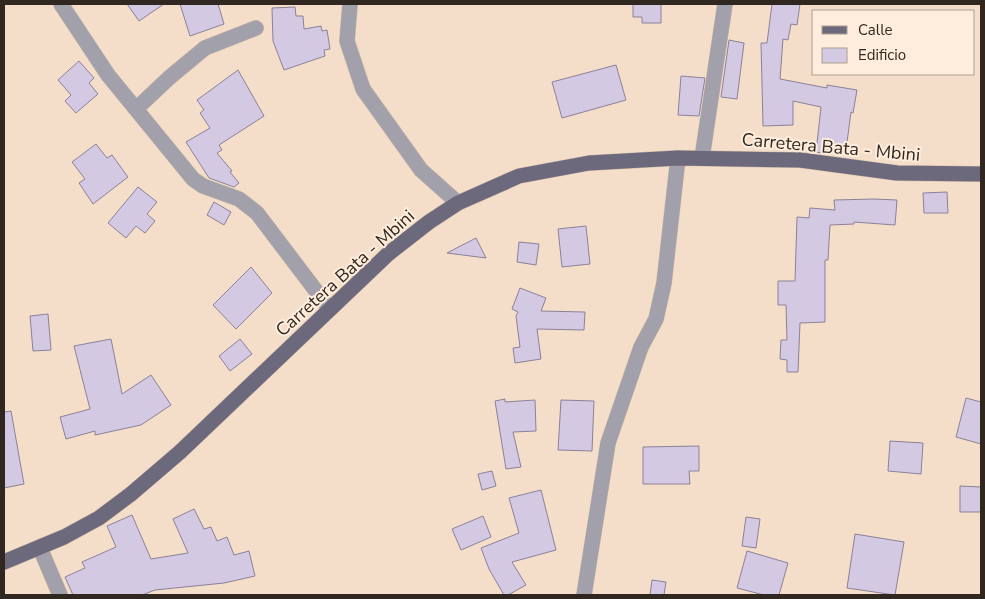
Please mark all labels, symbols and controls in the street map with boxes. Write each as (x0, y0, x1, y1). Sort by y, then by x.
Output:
legend (812, 10, 975, 75)
text: Calle (858, 20, 893, 40)
text: Edificio (858, 45, 906, 65)
street label: Carretera Bata - Mbini (741, 127, 921, 167)
street label: Carretera Bata - Mbini (270, 204, 420, 342)

